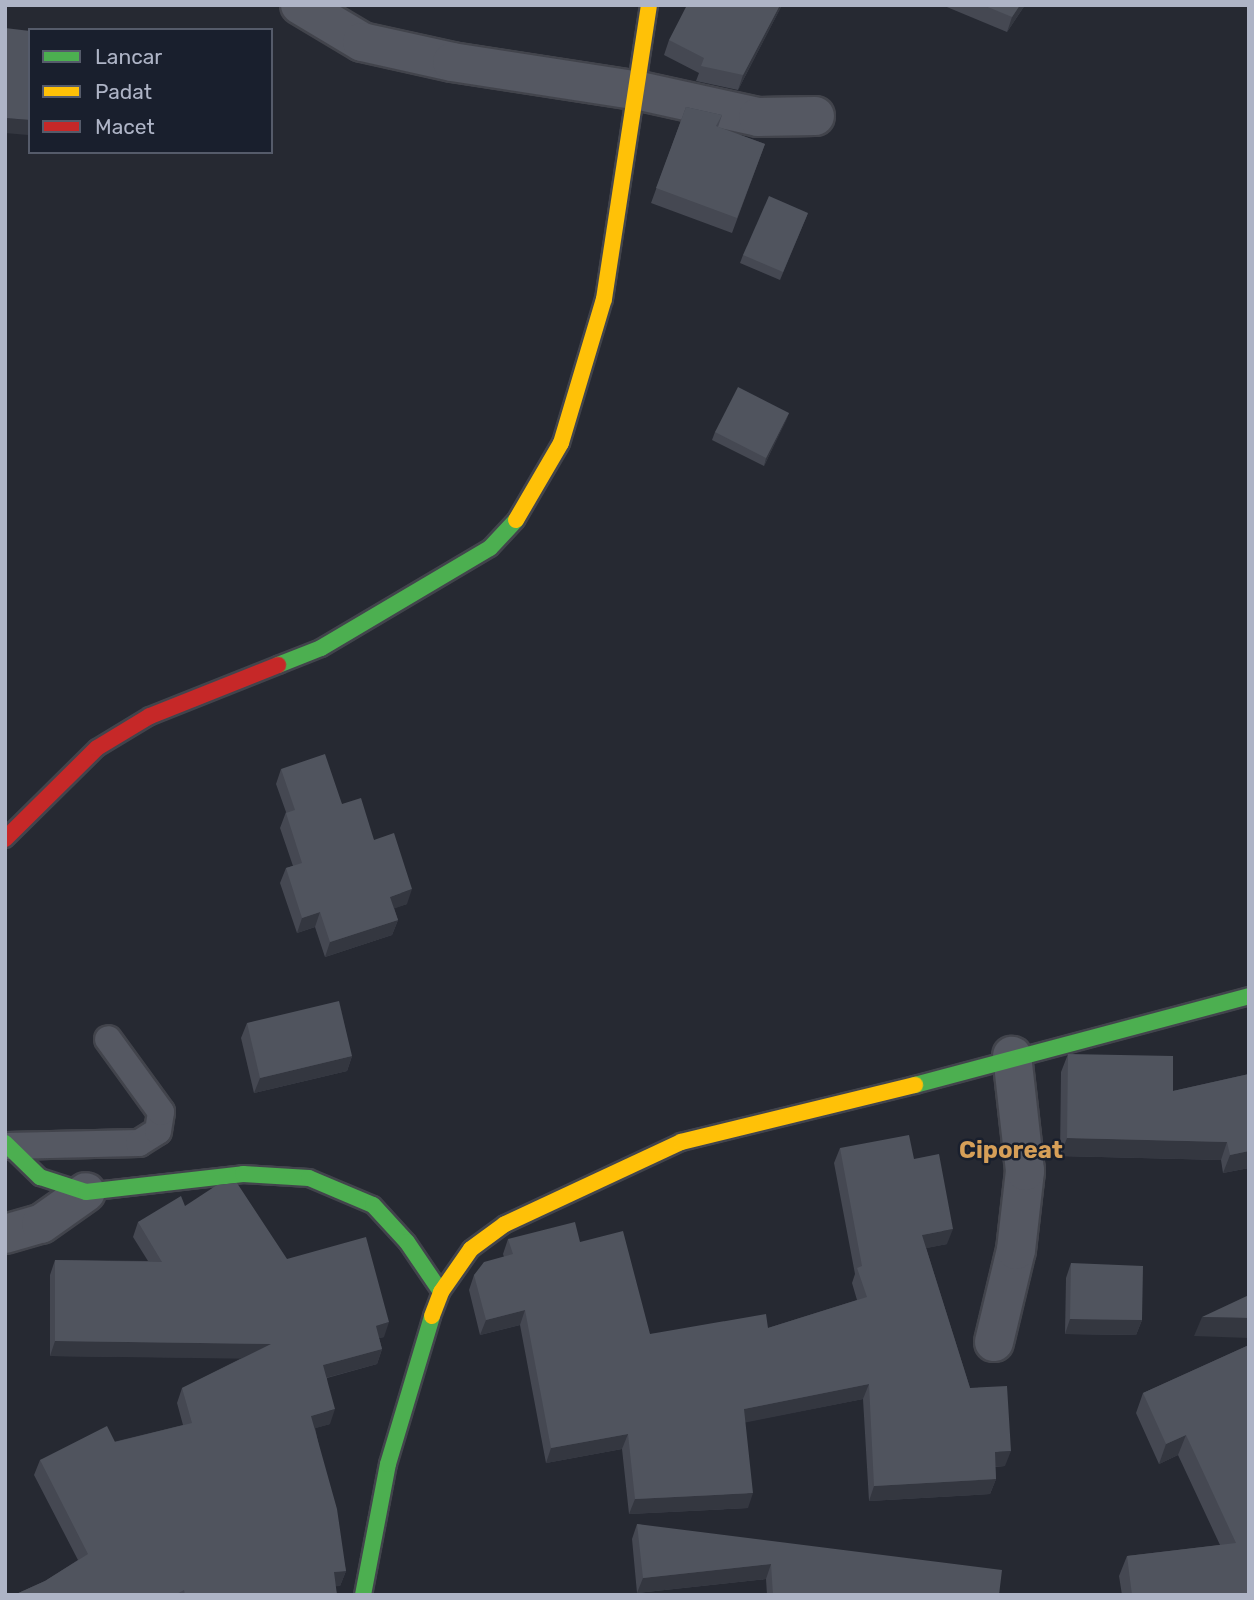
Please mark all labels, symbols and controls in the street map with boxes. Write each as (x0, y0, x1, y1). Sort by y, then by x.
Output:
legend (28, 28, 273, 154)
text: Lancar (95, 44, 162, 69)
text: Padat (95, 79, 152, 104)
text: Macet (95, 114, 155, 139)
district label: Ciporeat (959, 1137, 1063, 1165)

